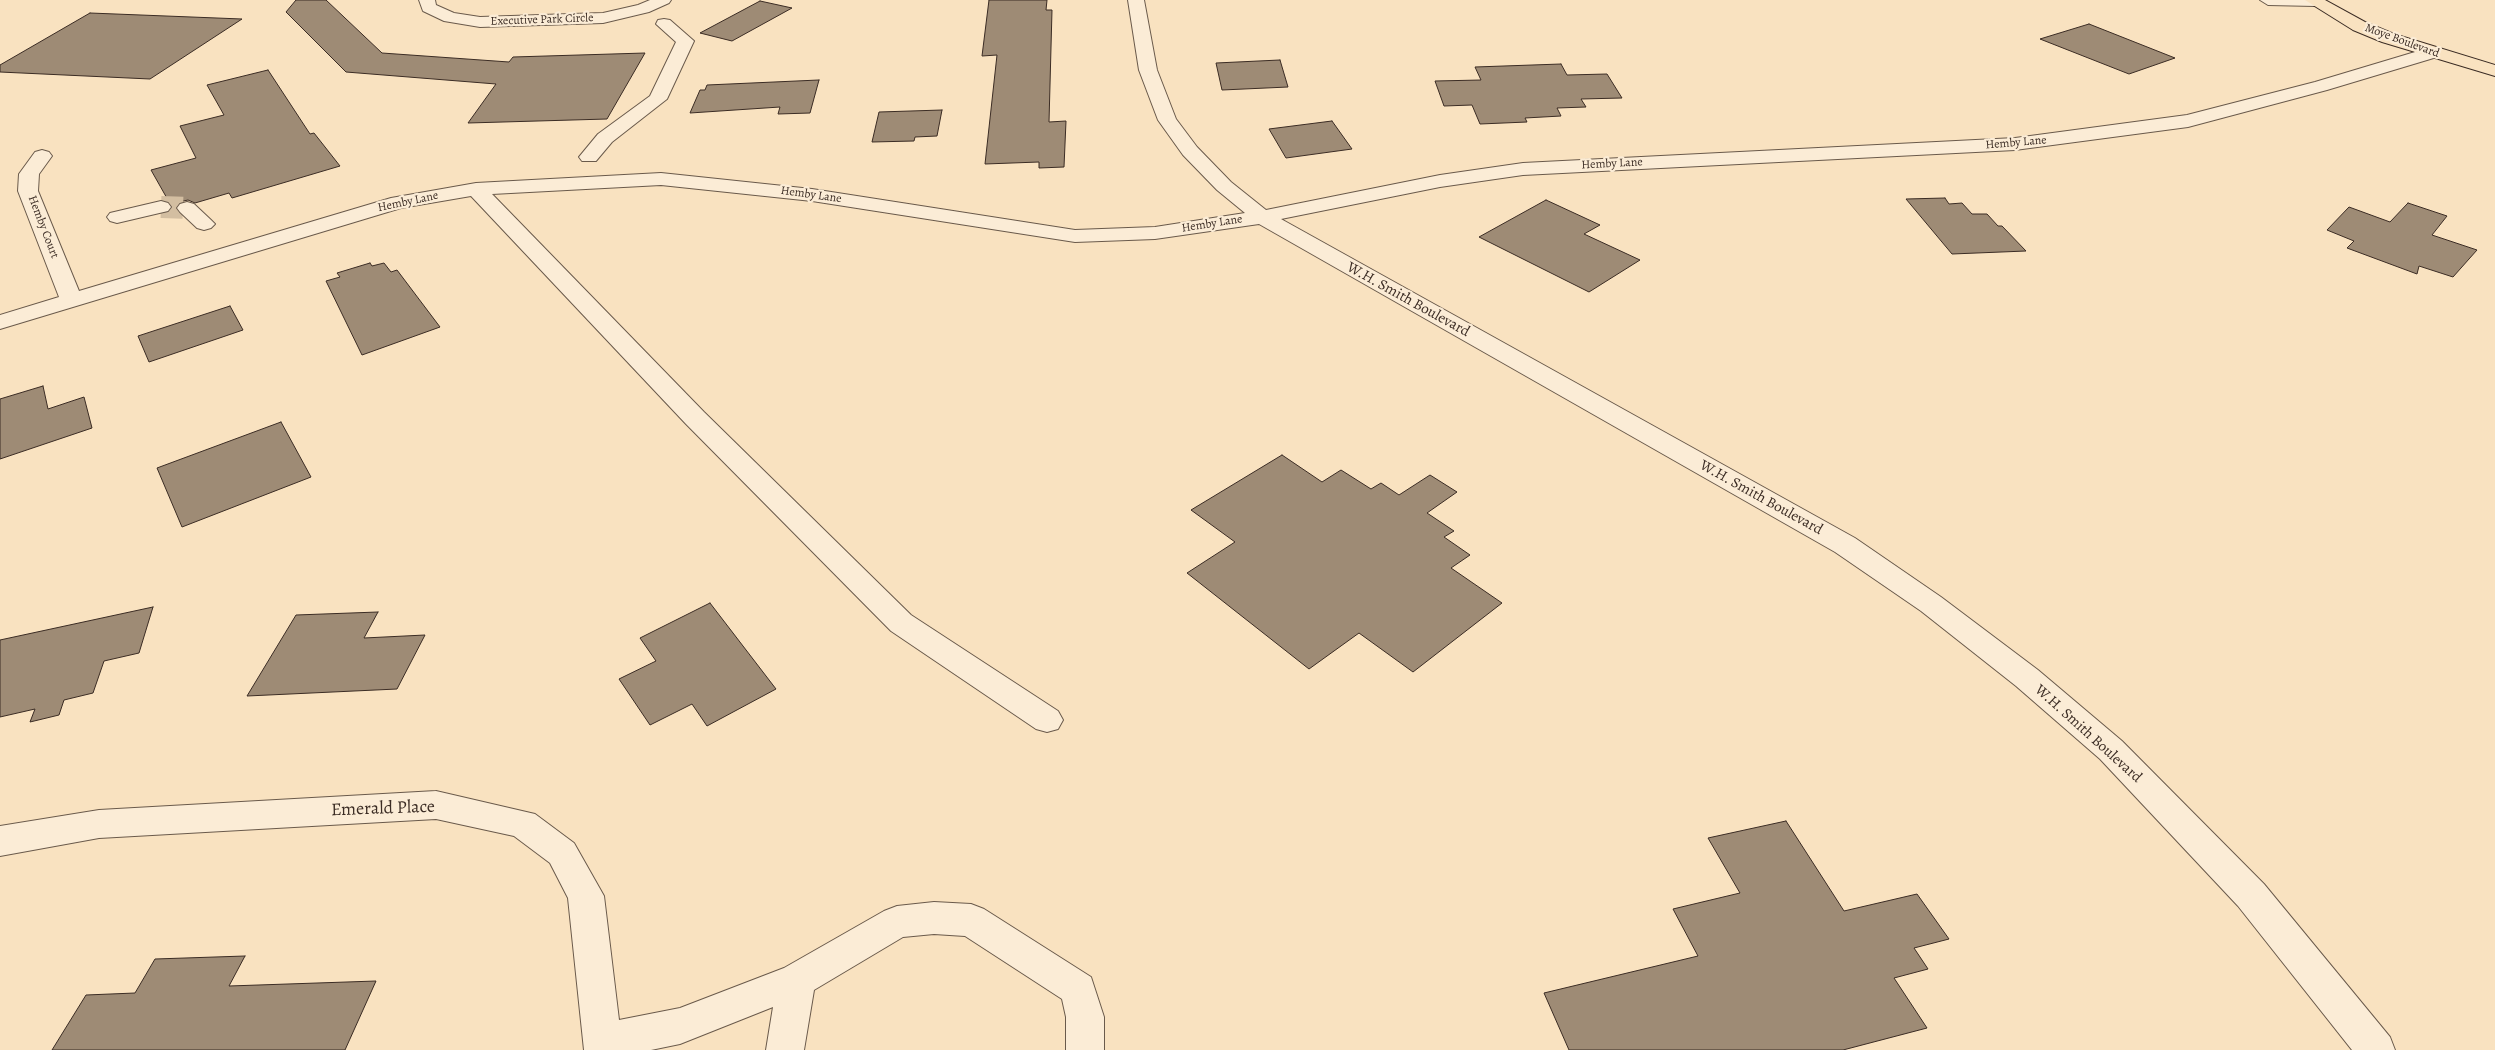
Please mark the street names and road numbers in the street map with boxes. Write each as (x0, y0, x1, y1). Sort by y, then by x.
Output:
street label: Executive Park Circle (490, 11, 594, 29)
street label: Moye Boulevard (2363, 21, 2441, 61)
street label: Hemby Lane (1985, 133, 2047, 153)
street label: Hemby Lane (1581, 155, 1643, 173)
street label: Hemby Lane (780, 184, 842, 206)
street label: Hemby Lane (376, 189, 440, 215)
street label: Hemby Court (24, 194, 62, 260)
street label: Hemby Lane (1181, 212, 1243, 236)
street label: W.H. Smith Boulevard (1343, 259, 1473, 341)
street label: W.H. Smith Boulevard (1696, 457, 1826, 539)
street label: W.H. Smith Boulevard (2031, 681, 2145, 787)
street label: Emerald Place (331, 796, 435, 822)

